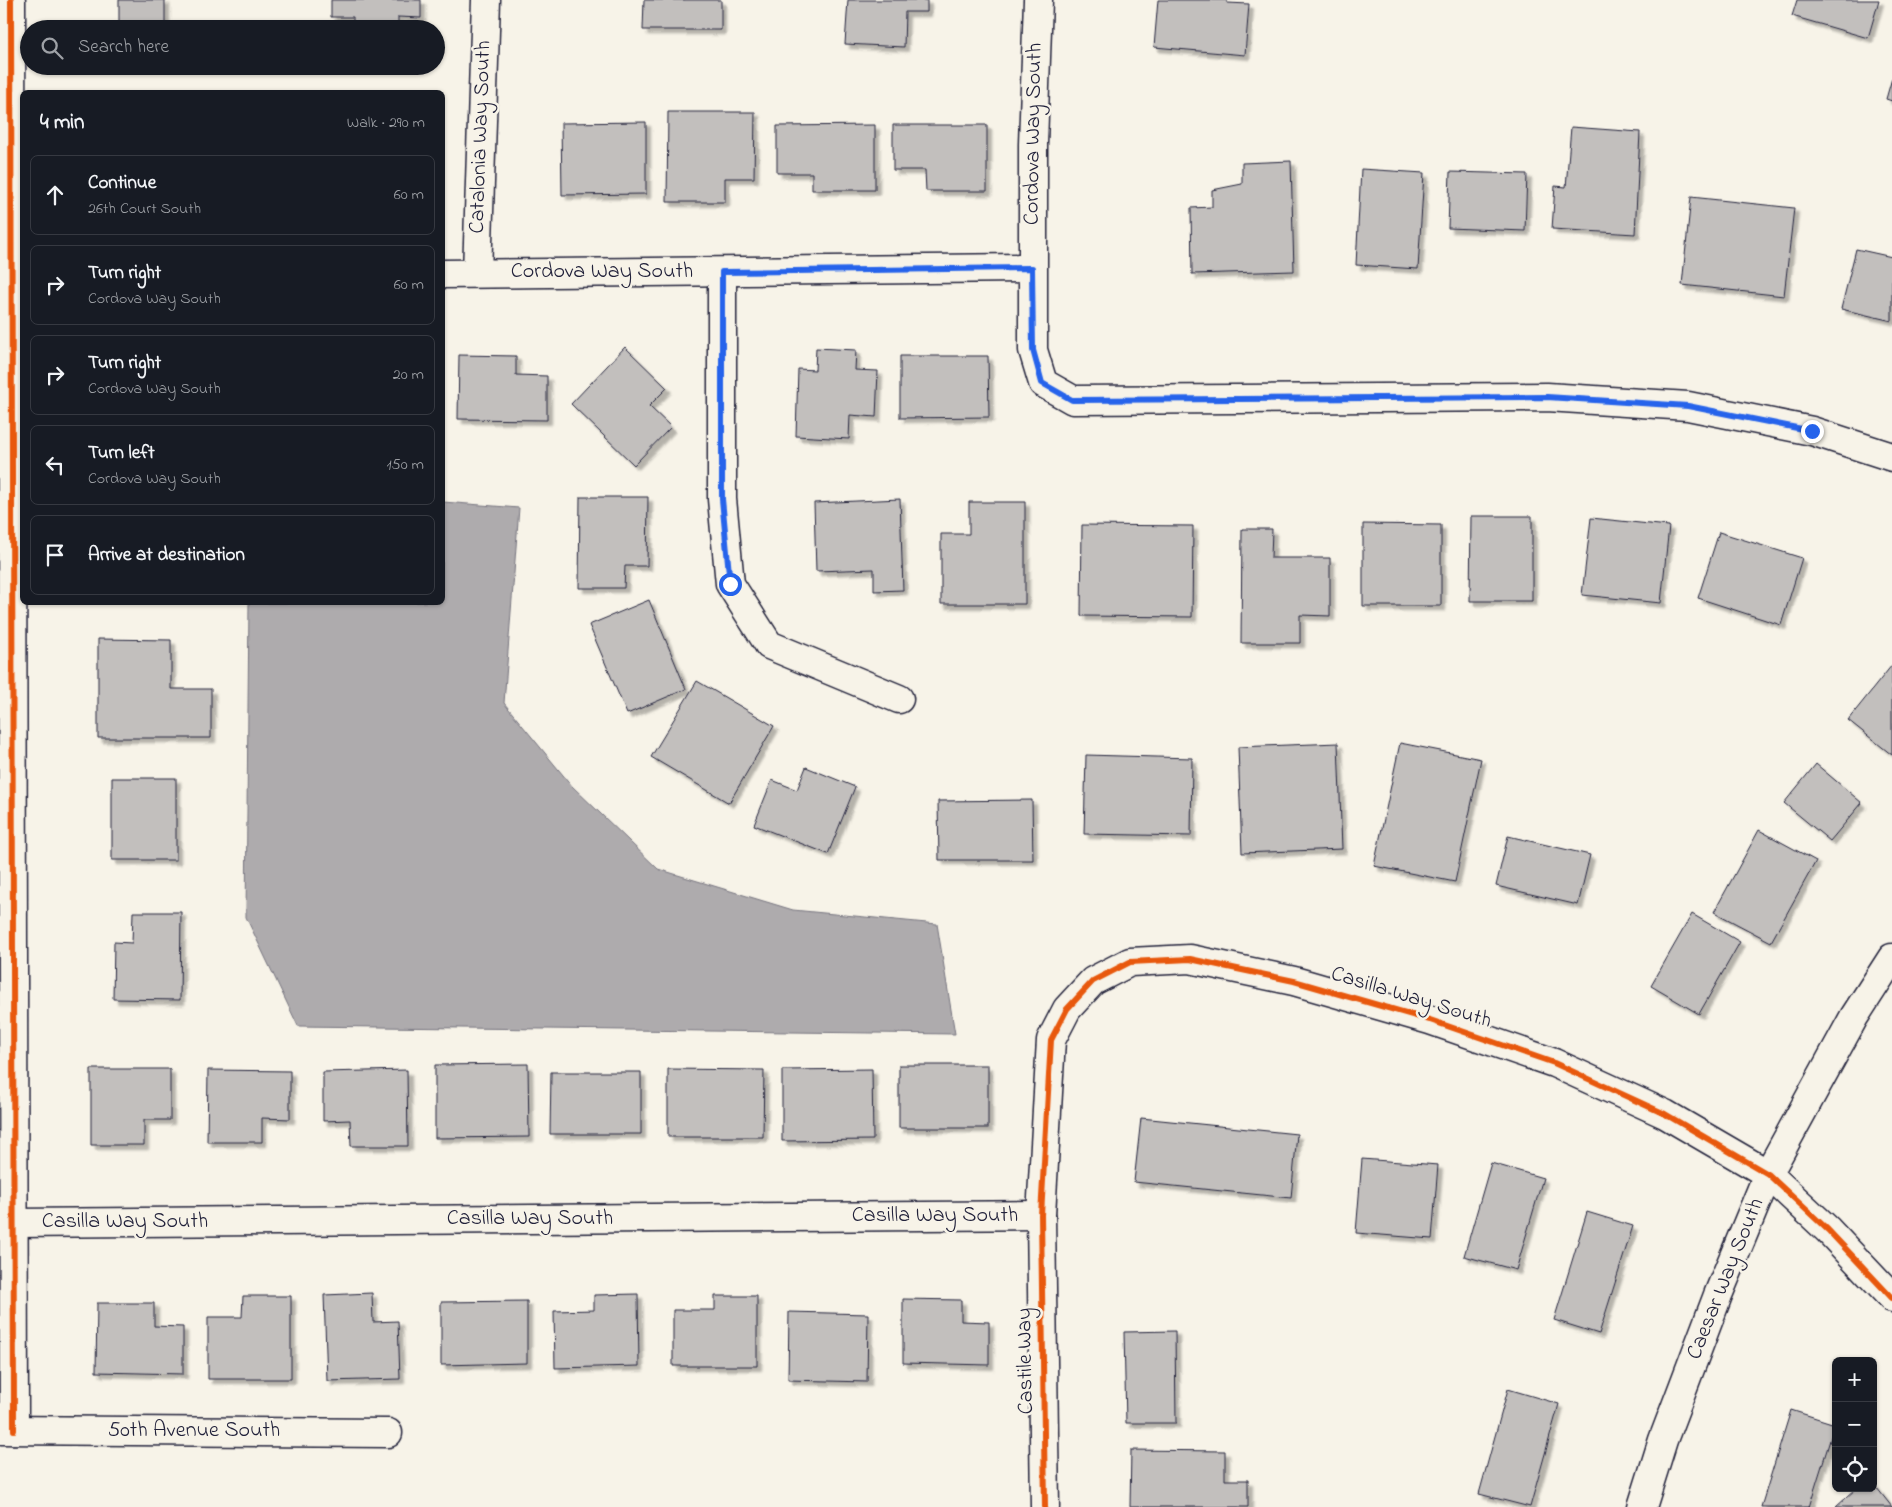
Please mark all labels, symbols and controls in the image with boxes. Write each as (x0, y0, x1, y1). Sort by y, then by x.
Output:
search box (20, 20, 445, 75)
icon: search (38, 34, 66, 62)
text: Search here (78, 34, 169, 61)
street label: Catalonia Way South (462, 40, 501, 234)
street label: Cordova Way South (1016, 42, 1053, 226)
text: 4 min (40, 108, 84, 138)
text: Walk · 290 m (347, 111, 425, 135)
text: Continue (88, 170, 156, 197)
icon: ahead (41, 181, 69, 209)
text: 60 m (394, 183, 424, 207)
text: 26th Court South (88, 197, 201, 221)
street label: Cordova Way South (511, 256, 693, 289)
text: Turn right (88, 260, 161, 287)
icon: right (41, 271, 69, 299)
text: 60 m (394, 273, 424, 297)
text: Cordova Way South (88, 287, 221, 311)
text: Turn right (88, 350, 161, 377)
icon: right (41, 361, 69, 389)
text: 20 m (393, 363, 424, 387)
text: Cordova Way South (88, 377, 221, 401)
route end (1801, 420, 1824, 443)
text: Turn left (88, 440, 155, 467)
icon: left (41, 451, 69, 479)
text: 150 m (386, 453, 424, 477)
text: Cordova Way South (88, 467, 221, 491)
icon: arrive (41, 541, 69, 569)
text: Arrive at destination (88, 542, 245, 569)
route start (719, 573, 742, 596)
street label: Casilla Way South (1326, 958, 1495, 1039)
street label: Caesar Way South (1679, 1193, 1774, 1365)
street label: Casilla Way South (852, 1200, 1018, 1233)
street label: Casilla Way South (447, 1203, 613, 1236)
street label: Casilla Way South (42, 1206, 208, 1239)
street label: Castile Way (1009, 1307, 1044, 1415)
map controls (1832, 1357, 1877, 1492)
button: + (1832, 1357, 1877, 1402)
button: − (1832, 1402, 1877, 1447)
street label: 50th Avenue South (108, 1415, 280, 1447)
button: locate (1832, 1447, 1877, 1492)

